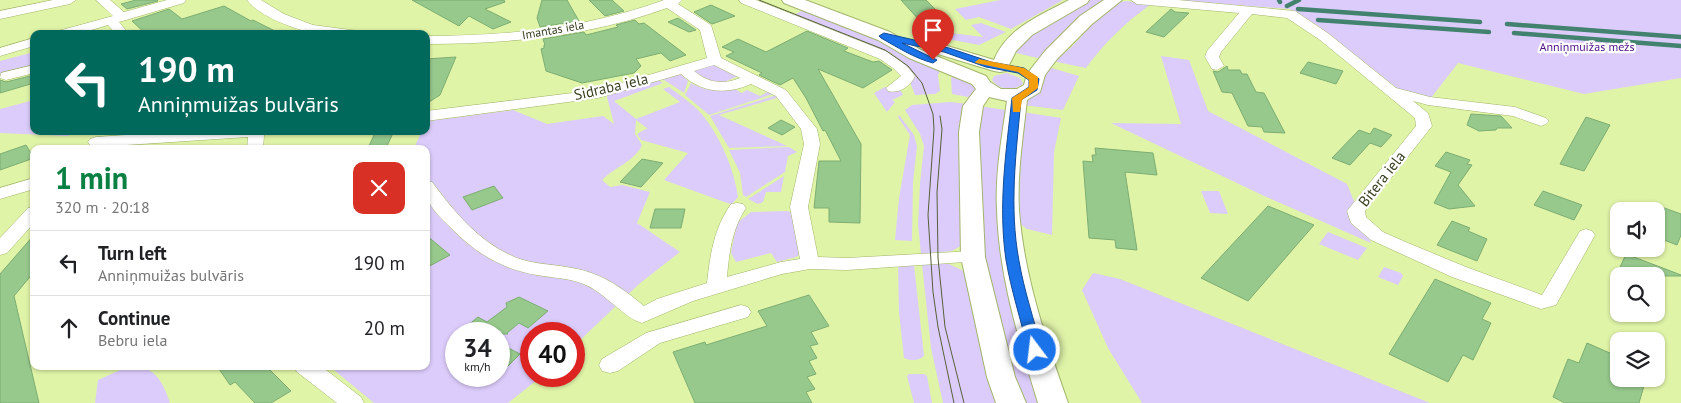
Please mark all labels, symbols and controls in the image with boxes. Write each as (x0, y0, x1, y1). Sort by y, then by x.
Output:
pin (912, 9, 954, 60)
icon: arrive (919, 16, 947, 44)
street label: Imantas iela (521, 17, 585, 42)
park label: Anniņmuižas mežs (1539, 39, 1635, 55)
text: 190 m (138, 46, 235, 92)
icon: left (55, 50, 120, 115)
street label: Sidraba iela (572, 69, 650, 104)
text: Anniņmuižas bulvāris (138, 90, 339, 118)
street label: Bitera iela (1354, 147, 1409, 210)
text: 1 min (55, 158, 128, 197)
button: close (353, 162, 405, 214)
text: 320 m · 20:18 (55, 197, 150, 217)
map controls (1610, 202, 1665, 387)
button: sound (1610, 202, 1665, 257)
text: Turn left (98, 241, 167, 265)
icon: left (55, 249, 83, 277)
text: 190 m (353, 251, 405, 275)
text: Anniņmuižas bulvāris (98, 265, 244, 285)
button: search (1610, 267, 1665, 322)
text: Continue (98, 306, 170, 330)
icon: ahead (55, 314, 83, 342)
text: 20 m (364, 316, 405, 340)
speed limit sign: 40 (520, 322, 585, 387)
position arrow (1008, 323, 1060, 375)
text: Bebru iela (98, 330, 167, 350)
text: 34 (463, 332, 492, 364)
button: layers (1610, 332, 1665, 387)
text: km/h (464, 359, 491, 374)

